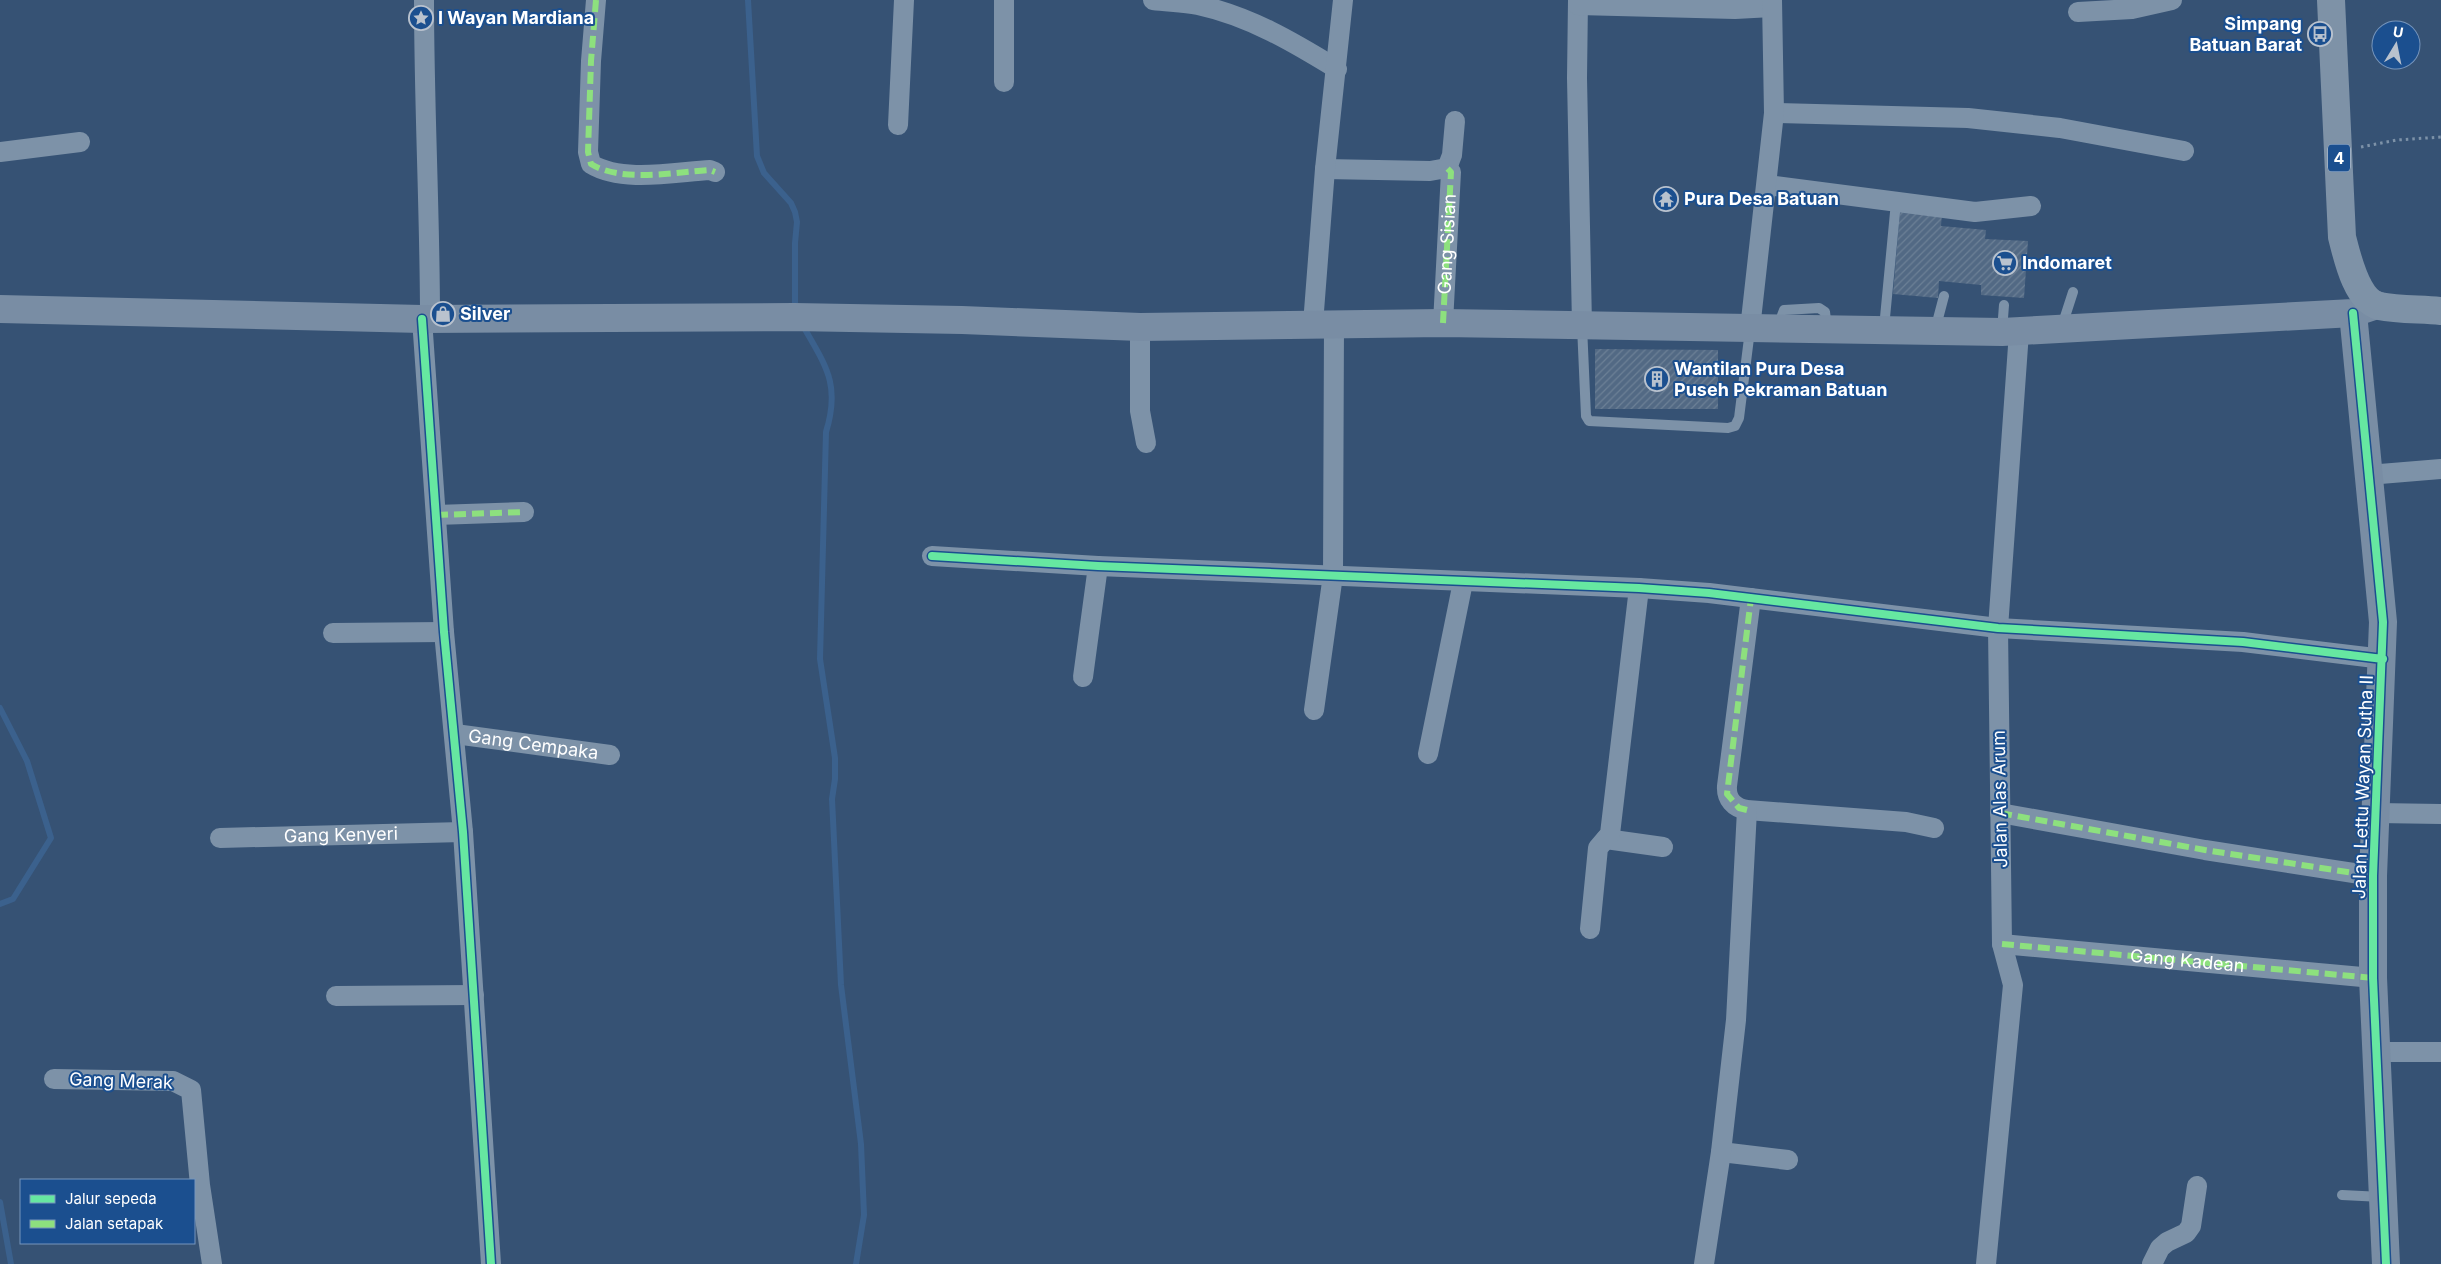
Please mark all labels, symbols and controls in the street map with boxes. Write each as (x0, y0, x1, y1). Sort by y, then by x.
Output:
place icon: I Wayan Mardiana (408, 5, 434, 31)
place label: I Wayan Mardiana (438, 7, 594, 28)
place label: Simpang Batuan Barat (2189, 13, 2302, 55)
north arrow (2371, 20, 2421, 70)
bus stop icon: Simpang Batuan Barat (2307, 21, 2333, 47)
text: U (2392, 22, 2405, 41)
road number: 4 (2328, 144, 2350, 172)
temple icon: Pura Desa Batuan (1653, 186, 1679, 212)
place label: Pura Desa Batuan (1684, 188, 1839, 209)
street label: Gang Sisian (1434, 193, 1460, 295)
supermarket icon: Indomaret (1992, 250, 2018, 276)
place label: Indomaret (2022, 252, 2112, 273)
shop icon: Silver (430, 301, 456, 327)
place label: Silver (460, 303, 510, 324)
place label: Wantilan Pura Desa Puseh Pekraman Batuan (1674, 358, 1888, 400)
building icon: Wantilan Pura Desa Puseh Pekraman Batuan (1644, 366, 1670, 392)
street label: Jalan Lettu Wayan Sutha II (2348, 675, 2377, 899)
street label: Gang Cempaka (467, 725, 600, 763)
street label: Jalan Alas Arum (1988, 730, 2011, 868)
street label: Gang Kenyeri (284, 823, 398, 846)
street label: Gang Kadean (2129, 945, 2245, 976)
street label: Gang Merak (69, 1068, 173, 1093)
legend (20, 1179, 195, 1244)
text: Jalur sepeda (65, 1189, 157, 1208)
text: Jalan setapak (65, 1214, 164, 1233)

